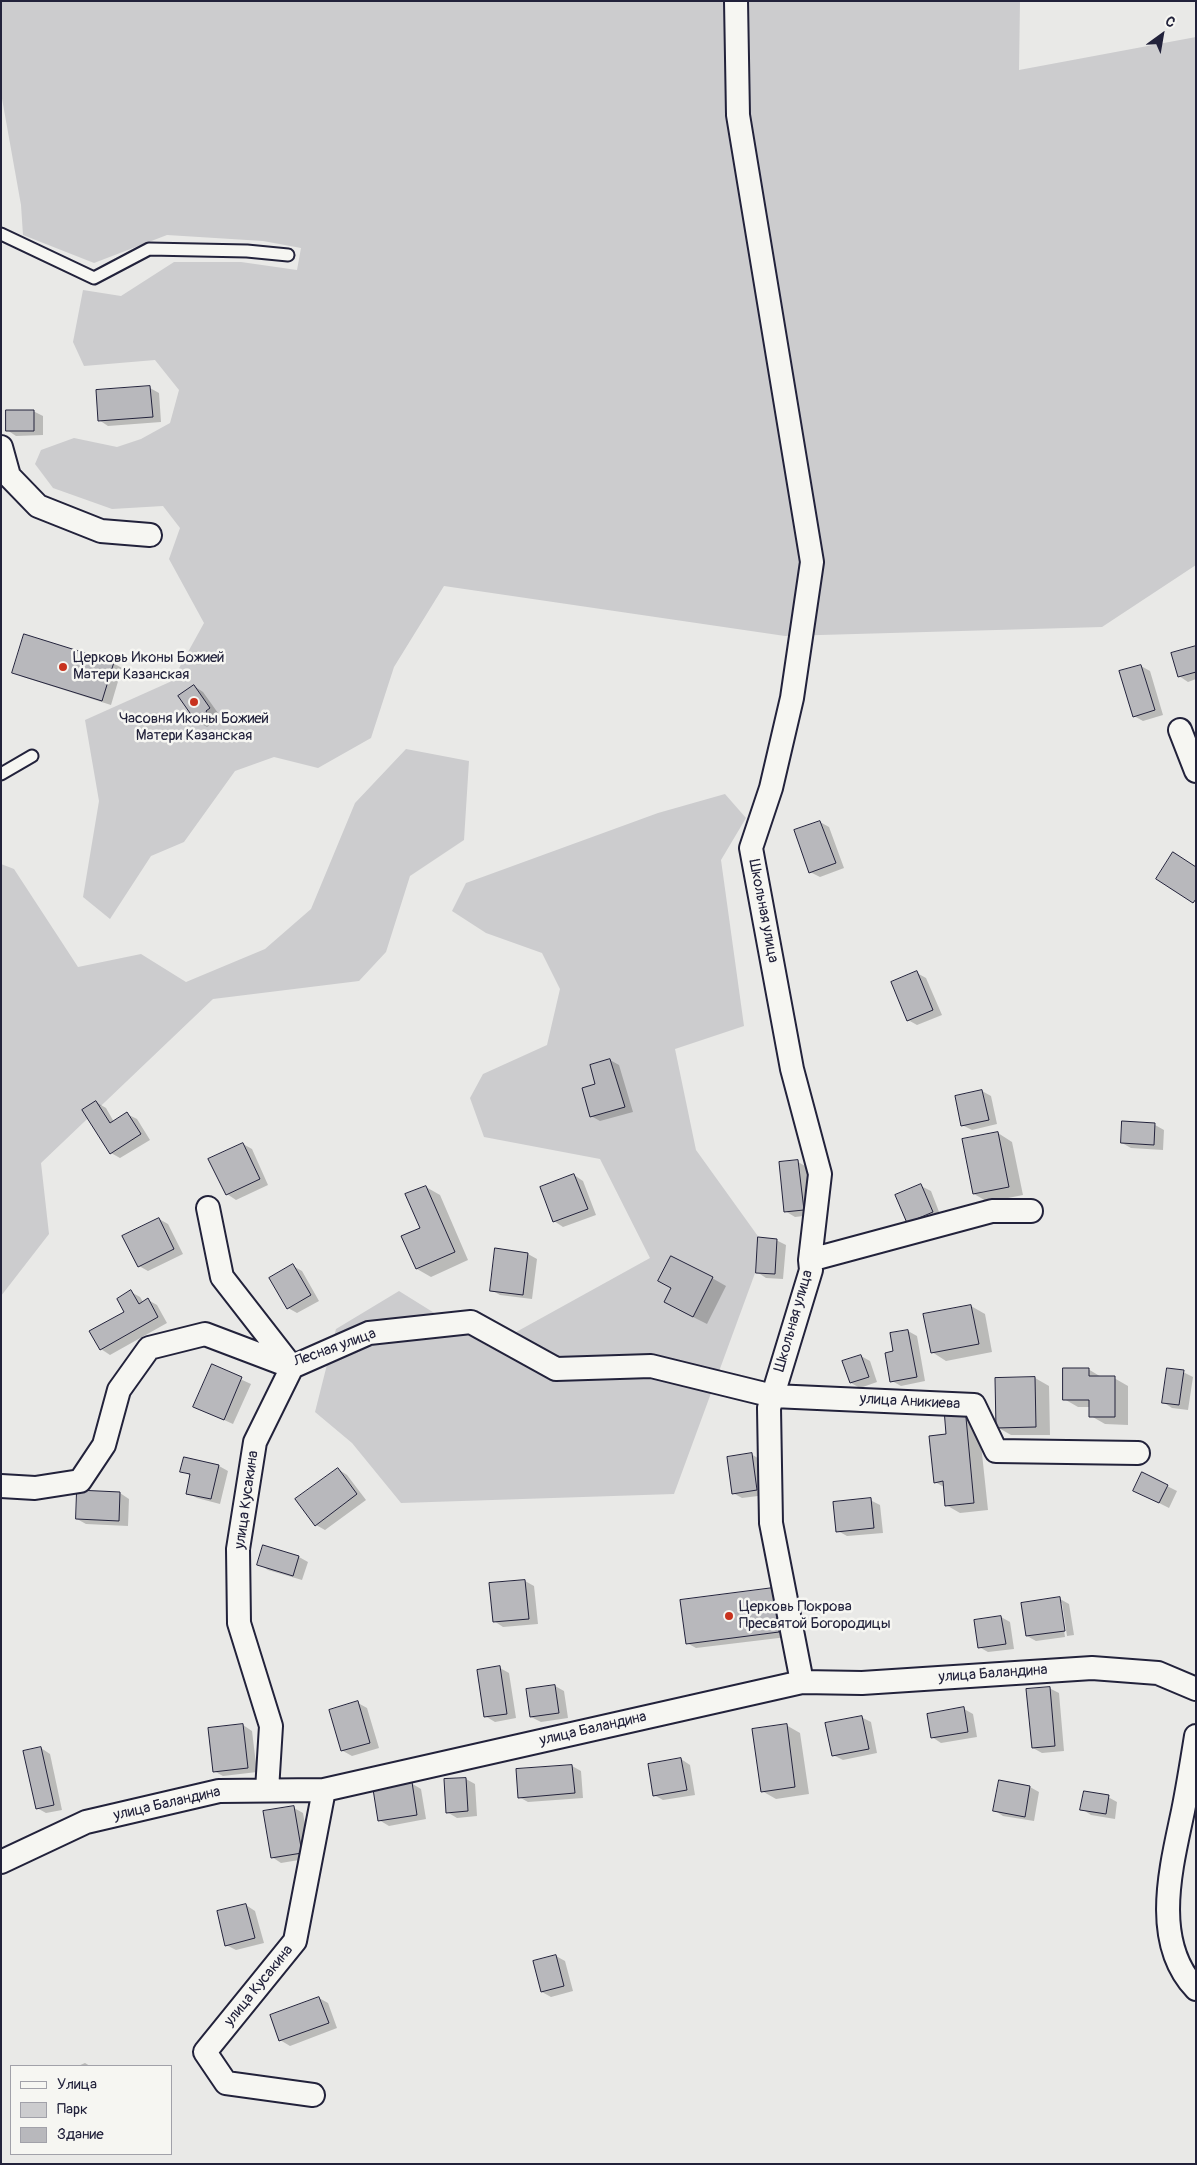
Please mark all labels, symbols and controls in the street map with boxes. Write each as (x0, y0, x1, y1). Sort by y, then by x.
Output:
north arrow (1137, 10, 1187, 60)
text: С (1162, 12, 1178, 31)
place label: Церковь Иконы Божией Матери Казанская (73, 649, 225, 684)
marker: Церковь Иконы Божией Матери Казанская (57, 661, 69, 673)
marker: Часовня Иконы Божией Матери Казанская (188, 696, 200, 708)
place label: Часовня Иконы Божией Матери Казанская (119, 710, 269, 745)
street label: Школьная улица (744, 858, 782, 964)
street label: Школьная улица (771, 1268, 817, 1374)
street label: Лесная улица (291, 1325, 379, 1371)
street label: улица Аникиева (859, 1390, 961, 1414)
street label: улица Кусакина (231, 1450, 263, 1550)
place label: Церковь Покрова Пресвятой Богородицы (739, 1598, 891, 1633)
marker: Церковь Покрова Пресвятой Богородицы (723, 1610, 735, 1622)
street label: улица Баландина (938, 1661, 1048, 1687)
street label: улица Баландина (538, 1708, 648, 1750)
street label: улица Баландина (112, 1783, 222, 1825)
street label: улица Кусакина (221, 1942, 297, 2030)
legend (10, 2065, 172, 2155)
text: Улица (57, 2075, 97, 2094)
text: Парк (57, 2100, 88, 2119)
text: Здание (57, 2125, 104, 2144)

